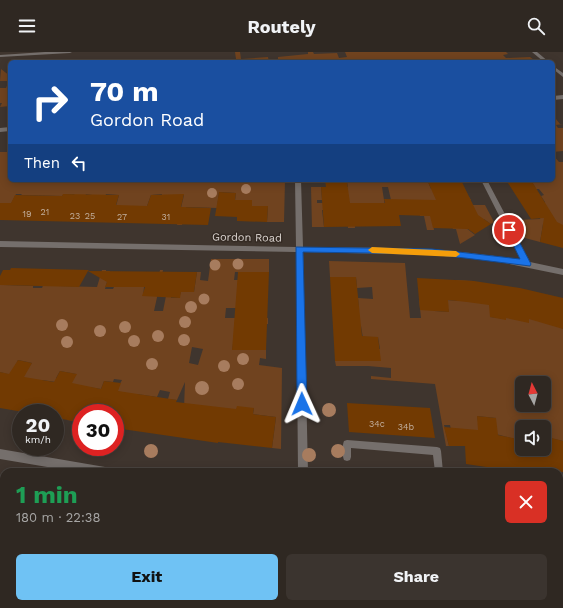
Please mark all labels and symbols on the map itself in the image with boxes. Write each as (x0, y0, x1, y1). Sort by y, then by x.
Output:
house number: 21 (41, 207, 49, 217)
house number: 19 (22, 209, 32, 219)
house number: 23 (70, 211, 80, 221)
house number: 25 (85, 211, 95, 221)
house number: 27 (117, 212, 127, 222)
house number: 31 (162, 212, 170, 222)
pin (492, 213, 526, 247)
street label: Gordon Road (212, 230, 282, 245)
north arrow (515, 376, 551, 412)
position arrow (281, 383, 323, 425)
speed limit sign: 30 (72, 404, 124, 456)
house number: 34c (369, 419, 385, 429)
house number: 34b (398, 422, 415, 432)

